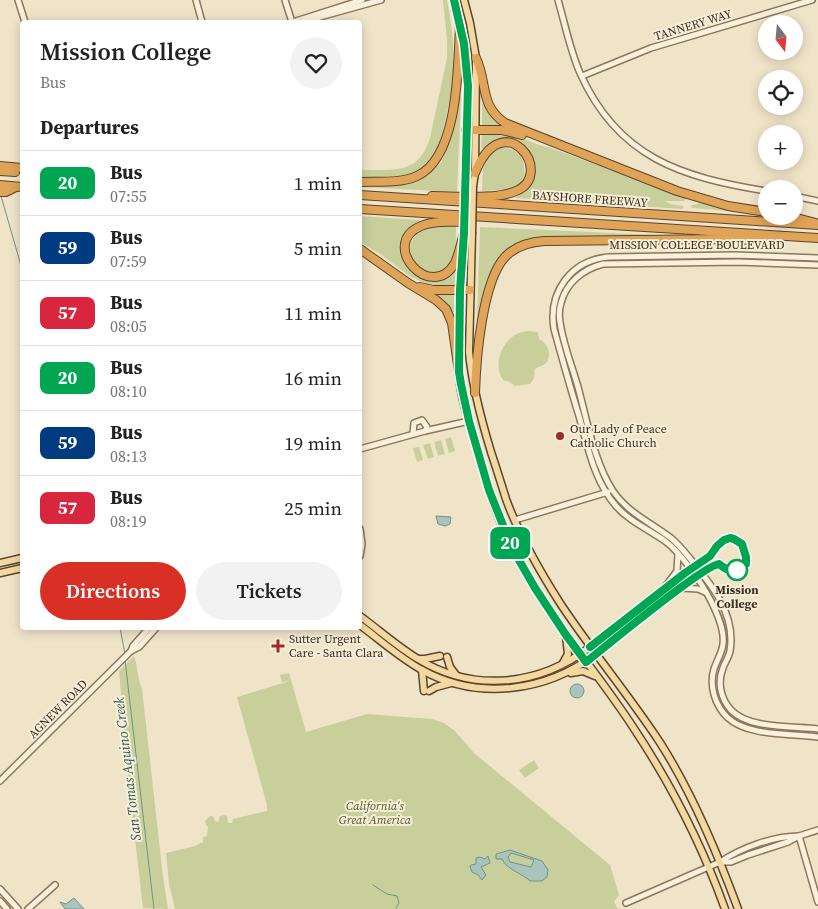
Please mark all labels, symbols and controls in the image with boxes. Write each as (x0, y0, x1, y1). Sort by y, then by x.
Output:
street label: TANNERY WAY (652, 5, 734, 44)
north arrow (758, 15, 802, 60)
map controls (758, 15, 803, 225)
text: Mission College (40, 35, 211, 68)
button: heart (290, 37, 342, 89)
button: locate (758, 70, 803, 115)
text: Bus (40, 71, 66, 93)
text: Departures (40, 114, 139, 140)
button: + (758, 125, 803, 170)
text: Bus (110, 159, 142, 185)
text: 20 (58, 170, 77, 195)
text: 1 min (294, 170, 342, 196)
button: − (758, 180, 803, 225)
text: 07:55 (110, 185, 147, 207)
street label: BAYSHORE FREEWAY (532, 187, 649, 211)
text: Bus (110, 224, 142, 250)
text: 59 (58, 235, 77, 260)
text: 5 min (294, 235, 342, 261)
street label: MISSION COLLEGE BOULEVARD (609, 237, 785, 253)
text: 07:59 (110, 250, 147, 272)
text: Bus (110, 289, 142, 315)
text: 57 (58, 300, 77, 325)
text: 11 min (284, 300, 342, 326)
text: 08:05 (110, 315, 147, 337)
text: Bus (110, 354, 142, 380)
text: 20 (58, 365, 77, 390)
text: 16 min (284, 365, 342, 391)
text: 08:10 (110, 380, 147, 402)
text: Bus (110, 419, 142, 445)
place label: Our Lady of Peace Catholic Church (570, 421, 667, 451)
text: 59 (58, 430, 77, 455)
text: 19 min (284, 430, 342, 456)
marker: Our Lady of Peace Catholic Church (554, 430, 566, 442)
text: 08:13 (110, 445, 147, 467)
text: Bus (110, 484, 142, 510)
text: 57 (58, 495, 77, 520)
text: 25 min (284, 495, 342, 521)
text: 08:19 (110, 510, 147, 532)
line badge: 20 (488, 527, 532, 559)
text: 20 (500, 530, 520, 555)
marker: Mission College (726, 559, 748, 581)
button: Directions (40, 562, 186, 620)
button: Tickets (196, 562, 342, 620)
place label: Mission College (715, 582, 759, 612)
place label: Sutter Urgent Care - Santa Clara (289, 631, 384, 661)
marker: Sutter Urgent Care - Santa Clara (271, 639, 285, 653)
street label: AGNEW ROAD (25, 676, 91, 742)
water label: San Tomas Aquino Creek (108, 696, 146, 842)
park label: California's Great America (339, 798, 412, 828)

